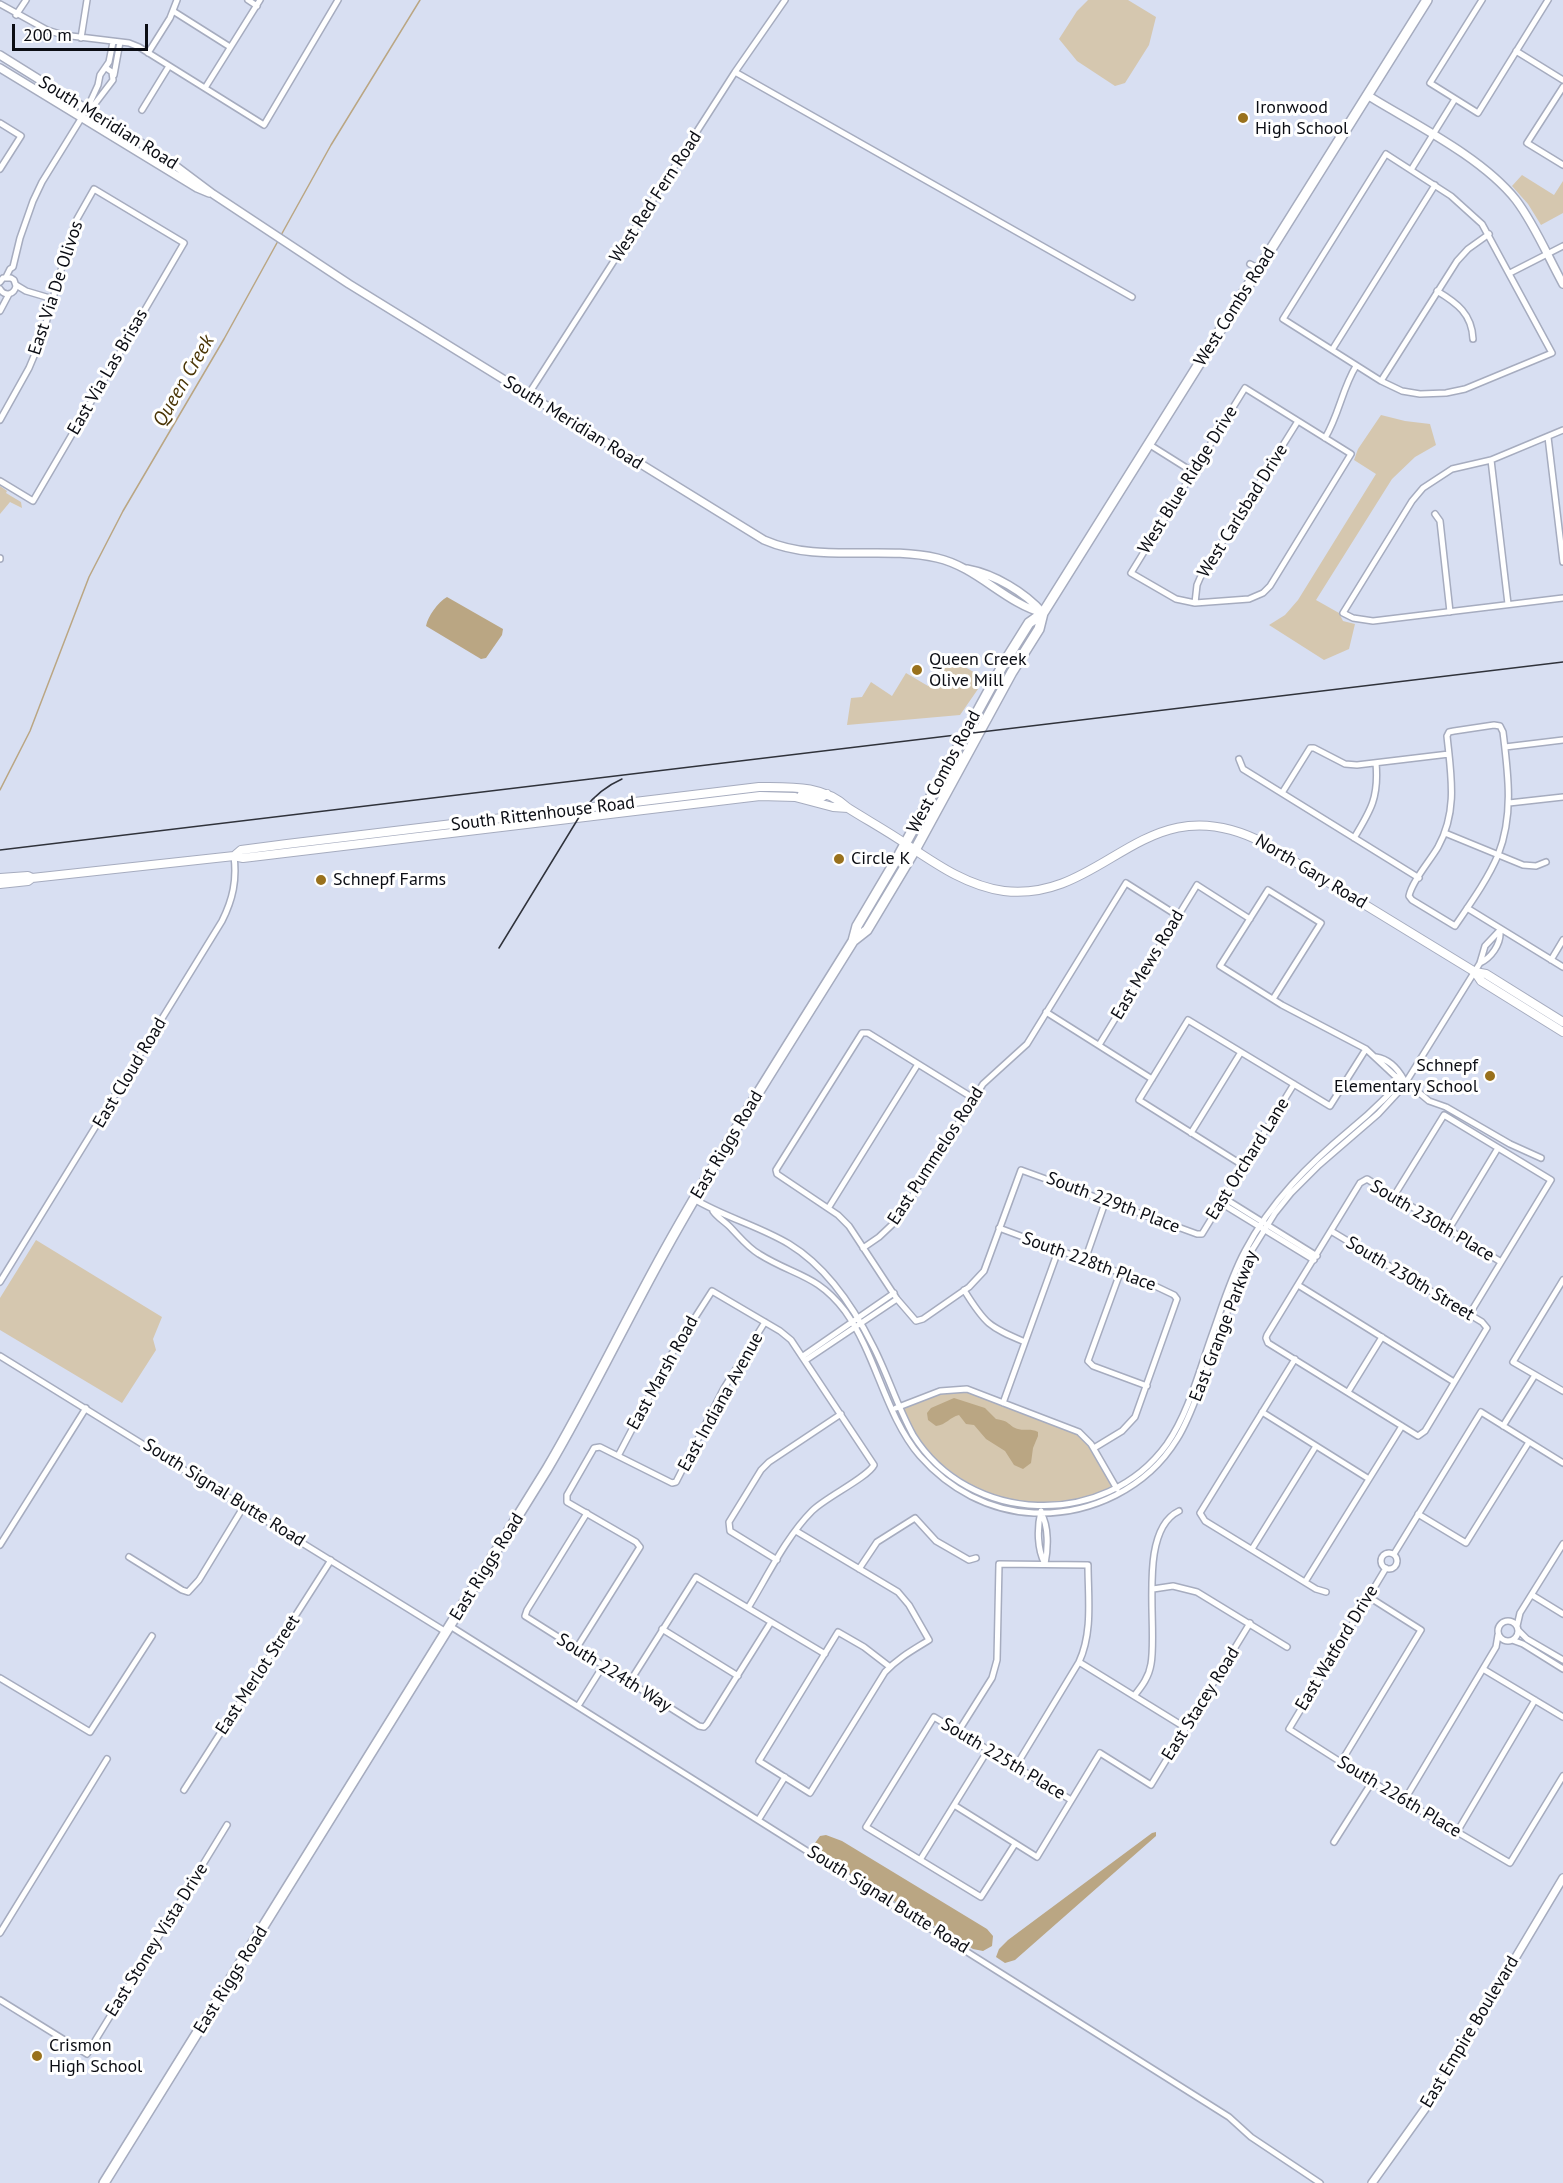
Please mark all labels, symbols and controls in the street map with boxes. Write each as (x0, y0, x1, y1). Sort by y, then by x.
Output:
scale bar (15, 12, 152, 50)
text: 200 m (23, 23, 72, 46)
street label: South Meridian Road (34, 71, 182, 175)
place label: Ironwood High School (1255, 97, 1348, 140)
marker: Ironwood High School (1236, 111, 1250, 125)
street label: West Red Fern Road (605, 127, 707, 267)
street label: East Via De Olivos (24, 218, 88, 358)
street label: West Combs Road (1190, 244, 1280, 370)
street label: East Via Las Brisas (63, 305, 153, 439)
water label: Queen Creek (148, 331, 220, 431)
street label: South Meridian Road (499, 371, 647, 475)
street label: West Blue Ridge Drive (1134, 402, 1242, 558)
street label: West Carlsbad Drive (1193, 440, 1293, 582)
place label: Queen Creek Olive Mill (929, 649, 1027, 692)
marker: Queen Creek Olive Mill (910, 663, 924, 677)
street label: West Combs Road (903, 707, 985, 837)
street label: South Rittenhouse Road (450, 792, 636, 836)
street label: North Gary Road (1251, 830, 1371, 914)
place label: Circle K (851, 848, 911, 870)
marker: Circle K (832, 852, 846, 866)
place label: Schnepf Farms (333, 869, 446, 891)
marker: Schnepf Farms (314, 873, 328, 887)
street label: East Mews Road (1107, 906, 1189, 1024)
street label: East Cloud Road (89, 1014, 171, 1132)
place label: Schnepf Elementary School (1334, 1055, 1478, 1098)
marker: Schnepf Elementary School (1483, 1069, 1497, 1083)
street label: East Pummelos Road (883, 1083, 989, 1229)
street label: East Riggs Road (686, 1087, 768, 1203)
street label: East Orchard Lane (1202, 1094, 1294, 1224)
street label: South 229th Place (1043, 1168, 1183, 1238)
street label: South 230th Place (1366, 1175, 1498, 1267)
street label: South 228th Place (1019, 1228, 1159, 1296)
street label: South 230th Street (1342, 1232, 1478, 1326)
street label: East Grange Parkway (1185, 1247, 1263, 1405)
street label: East Marsh Road (623, 1312, 703, 1434)
street label: East Indiana Avenue (674, 1329, 768, 1475)
street label: South Signal Butte Road (139, 1434, 309, 1552)
street label: East Riggs Road (445, 1509, 529, 1625)
street label: East Watford Drive (1291, 1581, 1383, 1715)
street label: East Merlot Street (211, 1611, 305, 1739)
street label: South 224th Way (553, 1629, 675, 1717)
street label: East Stacey Road (1158, 1643, 1244, 1765)
street label: South 225th Place (937, 1713, 1069, 1805)
street label: South 226th Place (1333, 1751, 1465, 1843)
street label: South Signal Butte Road (803, 1841, 973, 1959)
street label: East Stoney Vista Drive (101, 1859, 213, 2021)
street label: East Riggs Road (189, 1922, 273, 2038)
street label: East Empire Boulevard (1416, 1952, 1524, 2112)
place label: Crismon High School (49, 2035, 142, 2078)
marker: Crismon High School (30, 2049, 44, 2063)

